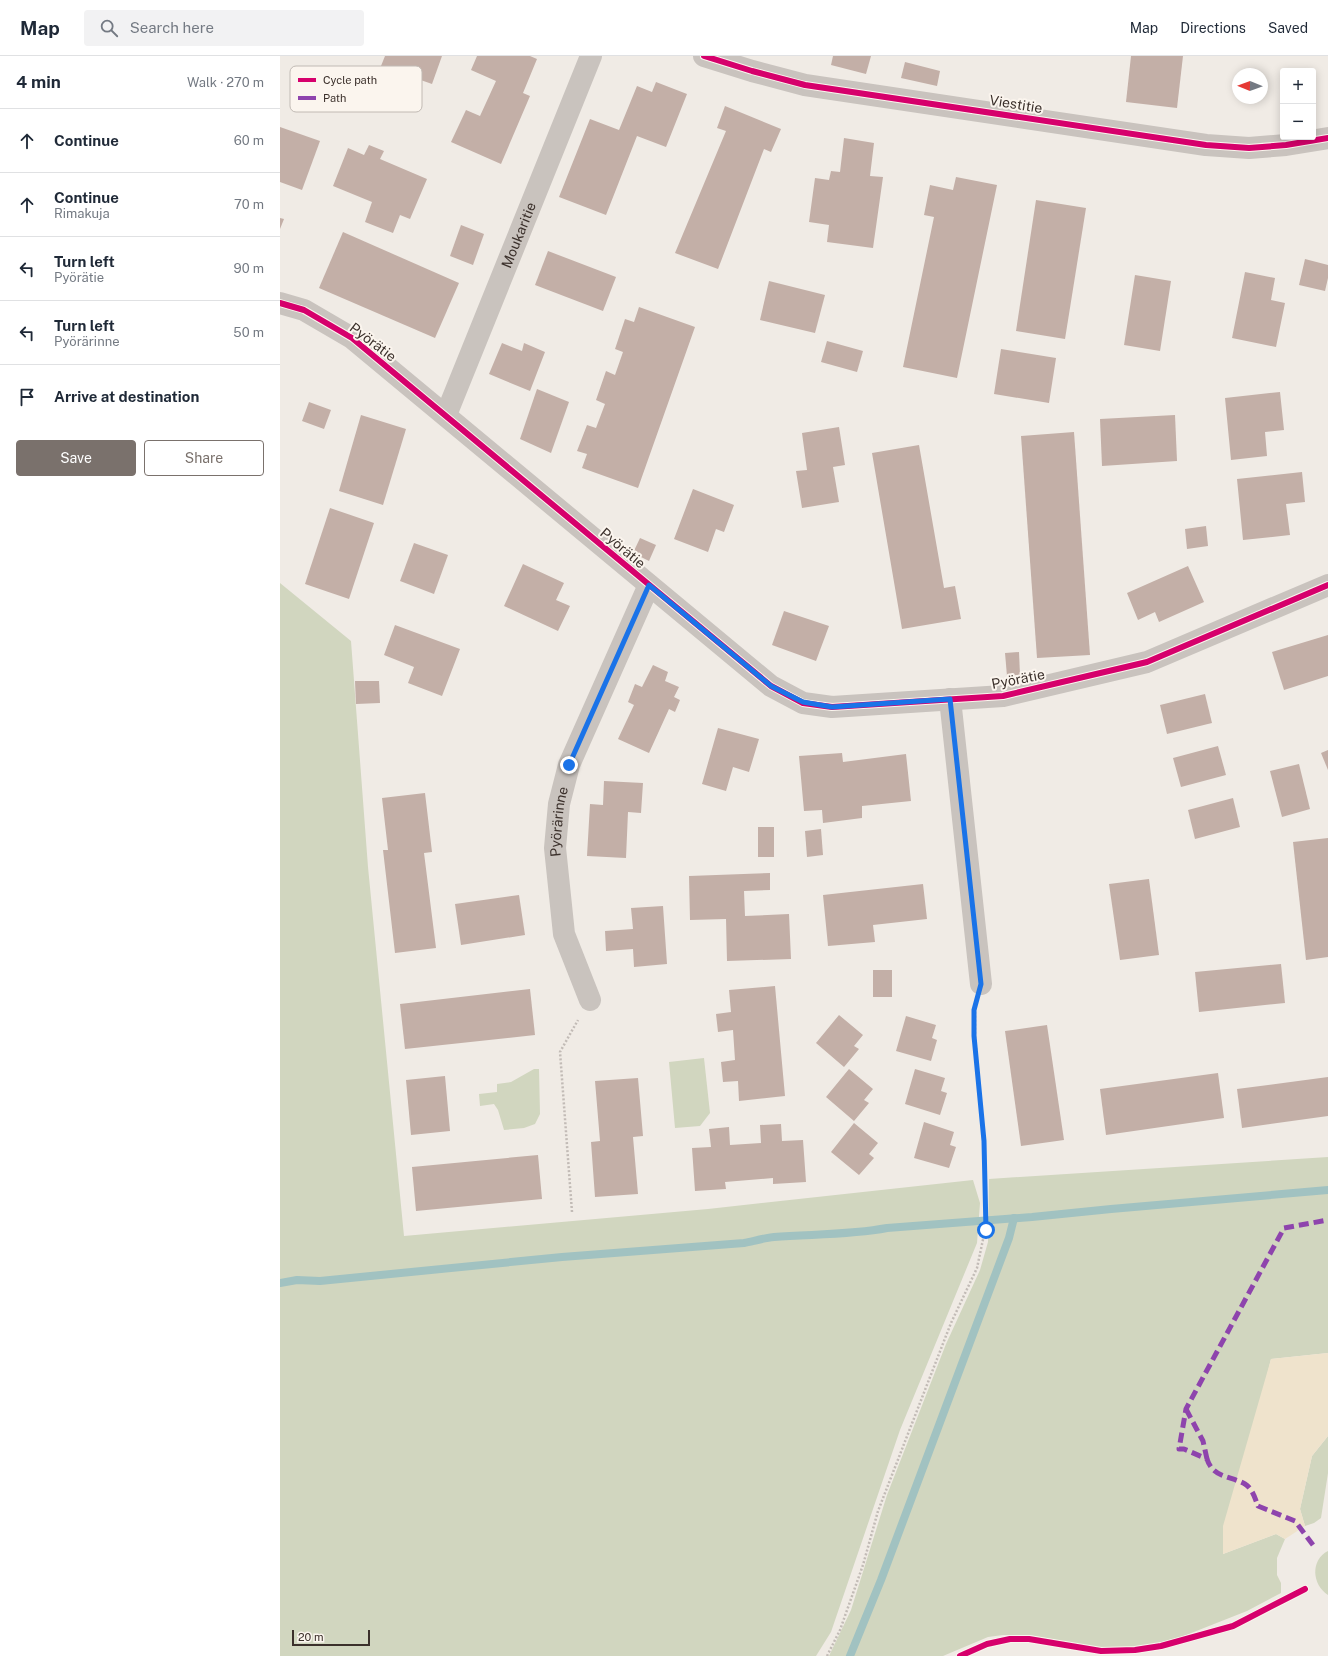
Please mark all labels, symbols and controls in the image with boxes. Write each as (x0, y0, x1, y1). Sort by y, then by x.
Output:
search box (84, 10, 364, 46)
text: Map (20, 17, 60, 39)
icon: search (98, 17, 120, 39)
text: Search here (130, 19, 214, 36)
text: Map (1130, 20, 1158, 36)
text: Directions (1180, 20, 1246, 36)
text: Saved (1268, 20, 1308, 36)
legend (290, 66, 422, 112)
north arrow (1232, 68, 1268, 104)
map controls (1280, 68, 1316, 140)
button: + (1280, 68, 1316, 104)
text: 4 min (16, 72, 61, 92)
text: Cycle path (323, 74, 377, 86)
text: Walk · 270 m (187, 75, 264, 90)
text: Path (323, 92, 346, 104)
street label: Viestitie (988, 92, 1044, 116)
button: − (1280, 104, 1316, 140)
icon: ahead (16, 130, 38, 152)
text: Continue (54, 132, 119, 149)
text: 60 m (234, 133, 264, 148)
text: Continue (54, 189, 119, 206)
icon: ahead (16, 194, 38, 216)
text: 70 m (234, 197, 264, 212)
street label: Moukaritie (498, 200, 539, 270)
text: Rimakuja (54, 206, 110, 221)
text: Turn left (54, 253, 115, 270)
icon: left (16, 258, 38, 280)
text: 90 m (234, 261, 264, 276)
text: Pyörätie (54, 270, 104, 285)
text: Turn left (54, 317, 115, 334)
street label: Pyörätie (347, 319, 399, 365)
icon: left (16, 322, 38, 344)
text: 50 m (233, 325, 264, 340)
text: Pyörärinne (54, 334, 120, 349)
icon: arrive (16, 386, 38, 408)
text: Arrive at destination (54, 388, 199, 405)
button: Save (16, 440, 136, 476)
button: Share (144, 440, 264, 476)
street label: Pyörätie (597, 525, 649, 572)
street label: Pyörätie (990, 666, 1046, 692)
route end (560, 756, 578, 774)
street label: Pyörärinne (547, 785, 571, 857)
route start (977, 1221, 995, 1239)
scale bar (292, 1628, 370, 1647)
text: 20 m (298, 1631, 323, 1643)

